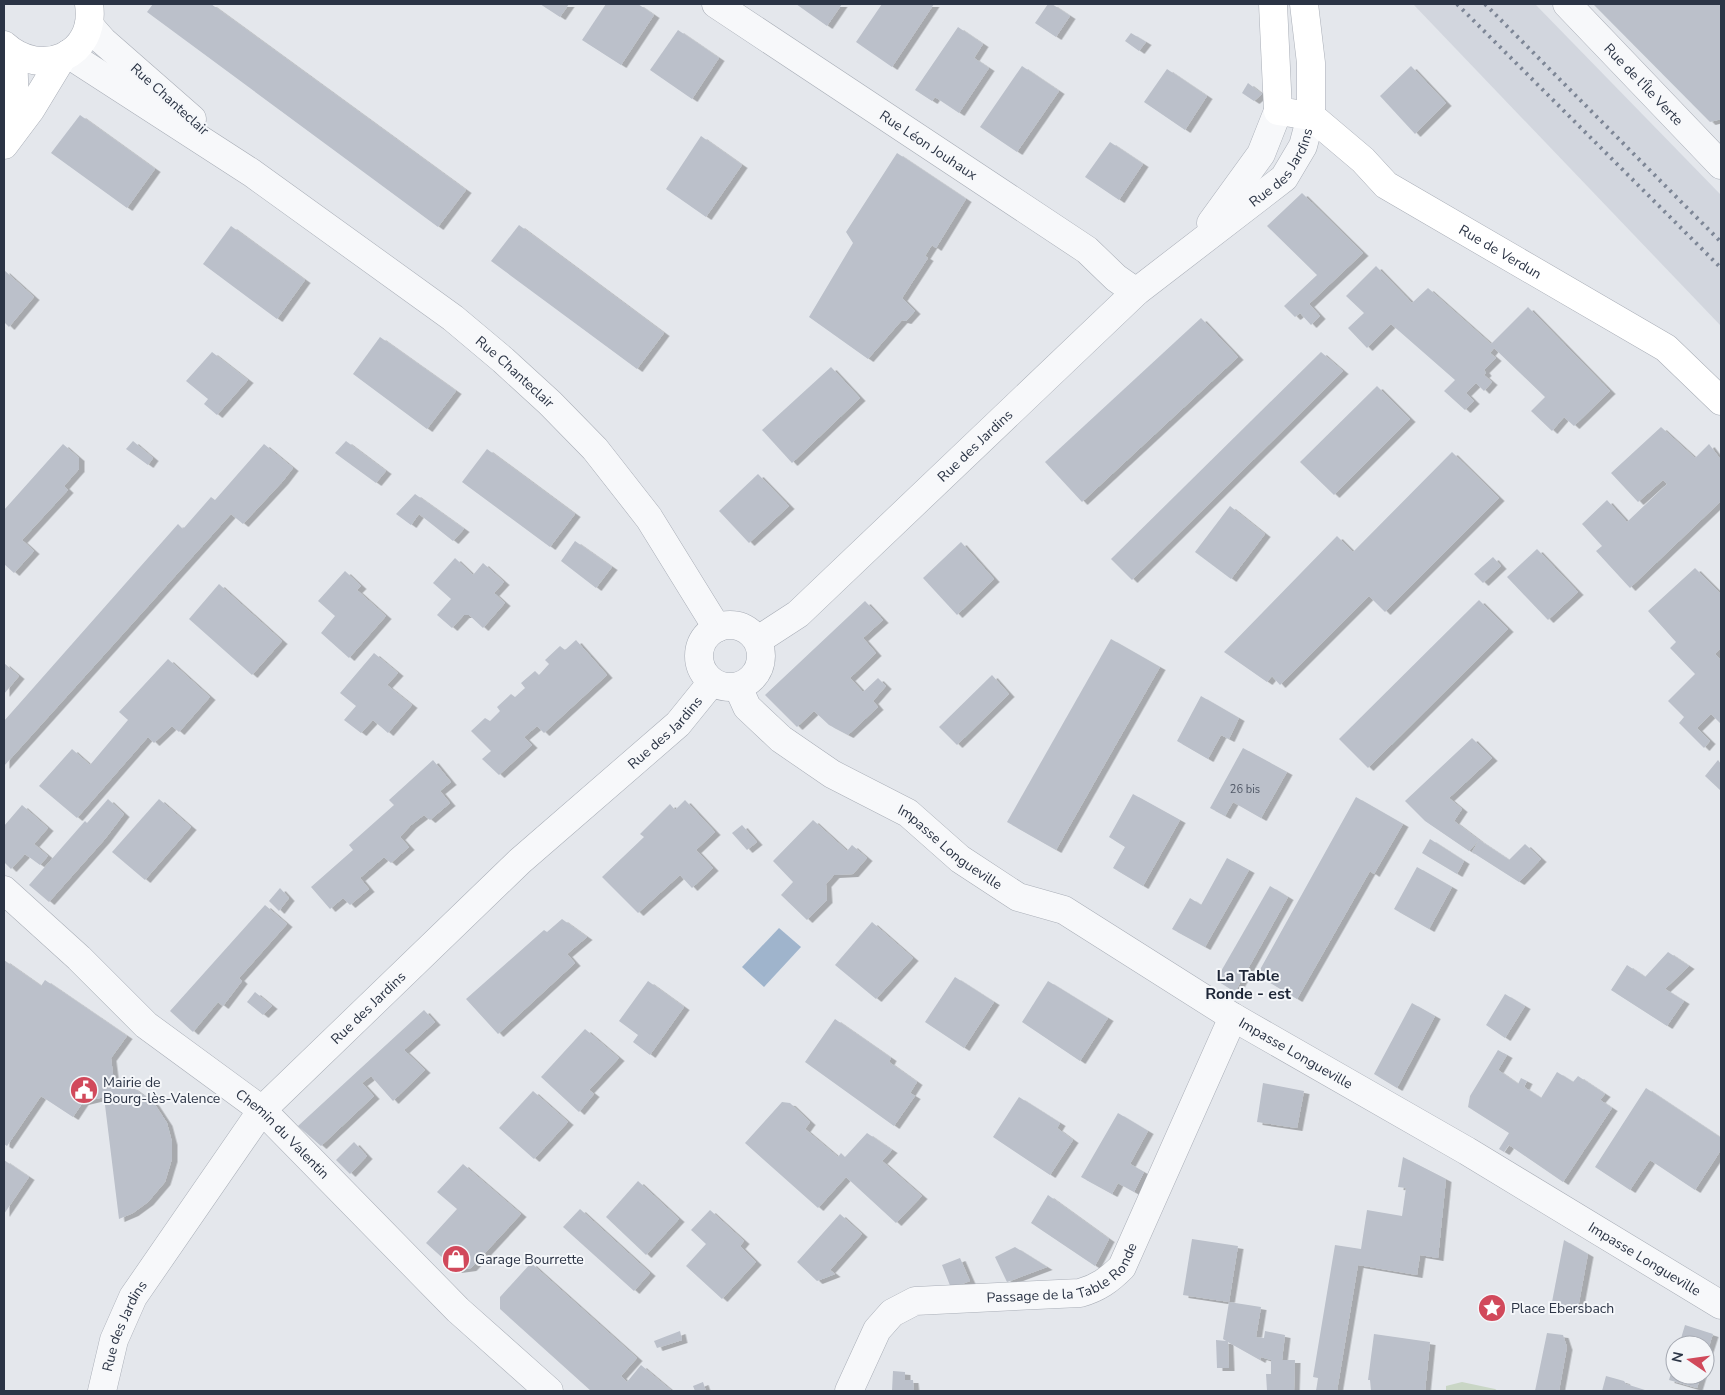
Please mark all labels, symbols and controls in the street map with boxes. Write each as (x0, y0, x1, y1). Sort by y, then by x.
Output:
street label: Rue de l'Île Verte (1600, 39, 1687, 130)
street label: Rue Chanteclair (126, 59, 213, 140)
street label: Rue Léon Jouhaux (876, 106, 981, 185)
street label: Rue des Jardins (1245, 126, 1317, 212)
street label: Rue de Verdun (1455, 221, 1545, 284)
street label: Rue Chanteclair (471, 332, 558, 412)
street label: Rue des Jardins (933, 405, 1017, 486)
street label: Rue des Jardins (624, 692, 707, 773)
house number: 26 bis (1230, 782, 1260, 797)
street label: Impasse Longueville (894, 800, 1006, 894)
district label: La Table Ronde - est (1205, 965, 1292, 1005)
street label: Rue des Jardins (327, 967, 410, 1049)
street label: Impasse Longueville (1235, 1013, 1356, 1094)
place label: Mairie de Bourg-lès-Valence (103, 1073, 220, 1108)
public building icon: Mairie de Bourg-lès-Valence (69, 1075, 99, 1105)
street label: Chemin du Valentin (232, 1085, 333, 1183)
street label: Impasse Longueville (1585, 1218, 1704, 1301)
street label: Passage de la Table Ronde (986, 1240, 1142, 1308)
shop icon: Garage Bourrette (441, 1244, 471, 1274)
place label: Garage Bourrette (475, 1250, 584, 1269)
street label: Rue des Jardins (98, 1277, 152, 1373)
place icon: Place Ebersbach (1477, 1293, 1507, 1323)
place label: Place Ebersbach (1511, 1299, 1614, 1318)
north arrow (1665, 1335, 1715, 1385)
text: N (1667, 1350, 1688, 1364)

